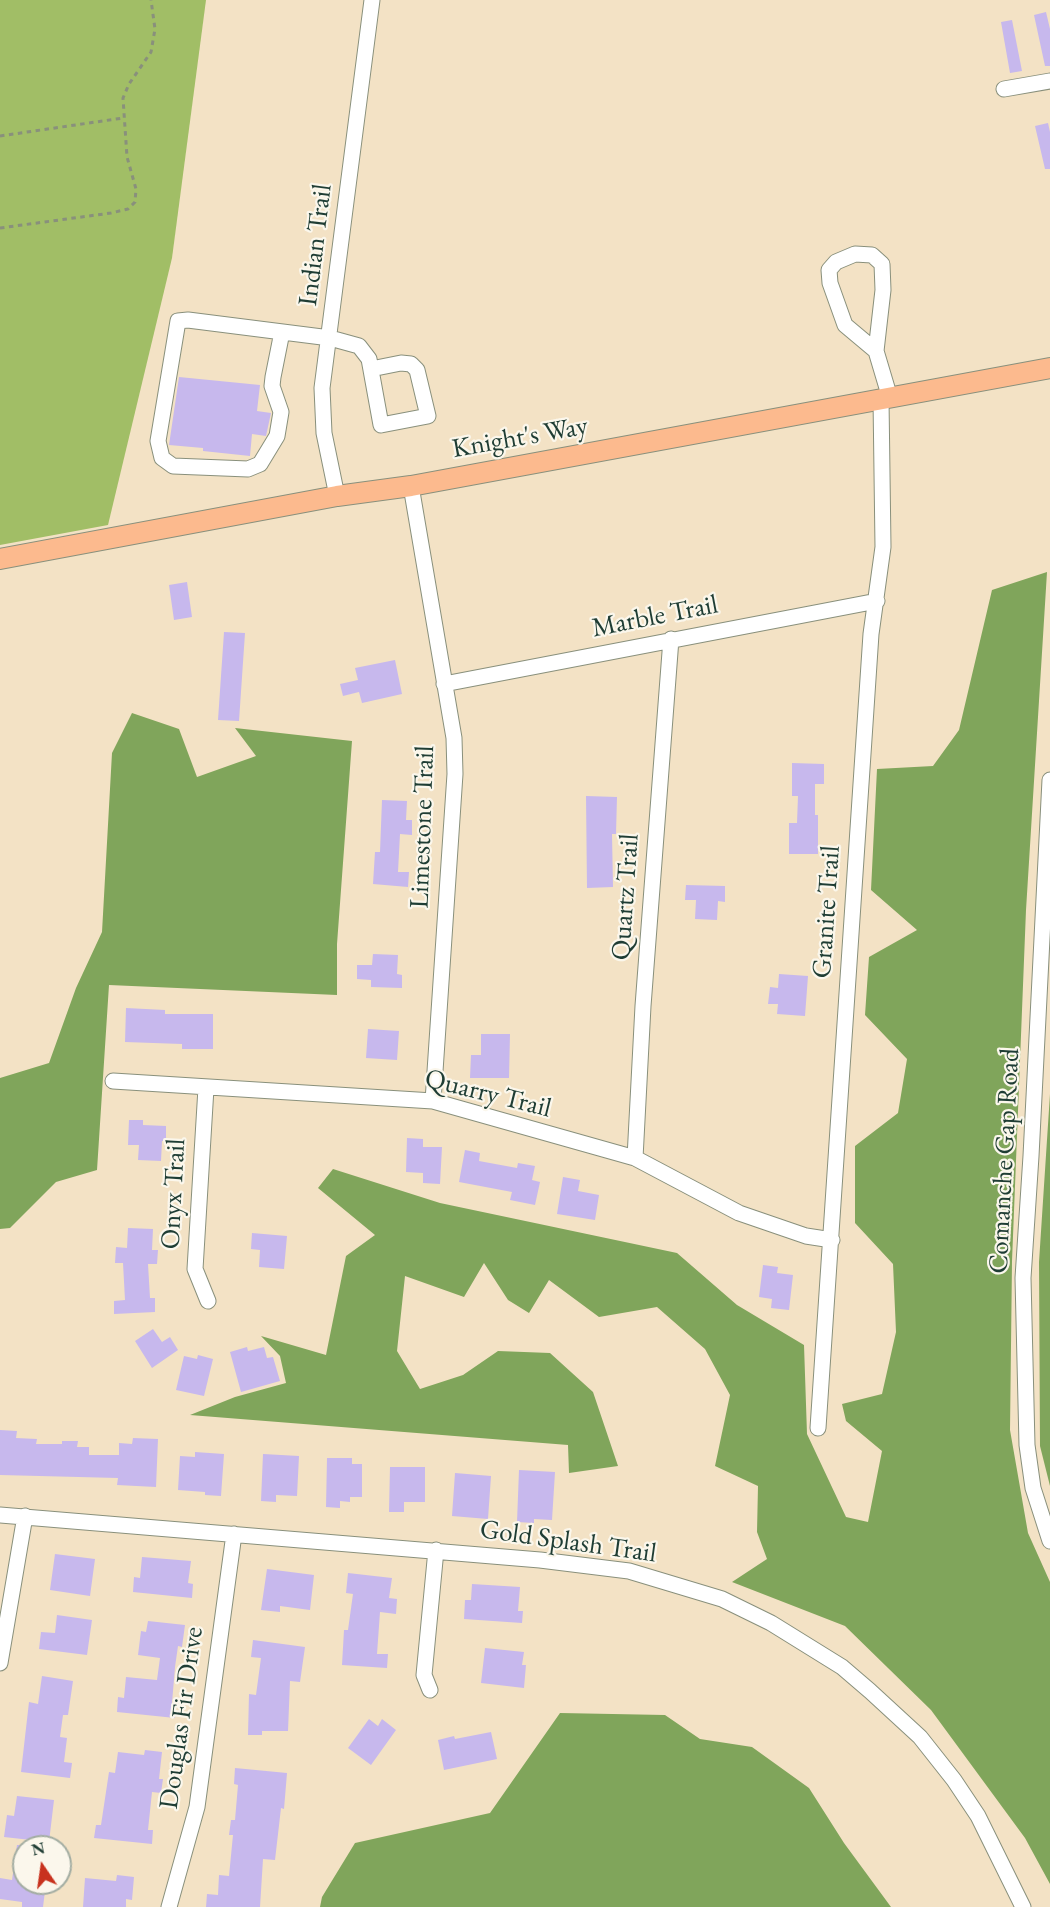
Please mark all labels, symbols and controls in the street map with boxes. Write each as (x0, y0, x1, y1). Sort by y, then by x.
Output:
street label: Indian Trail (292, 182, 340, 308)
street label: Knight's Way (450, 410, 590, 466)
street label: Marble Trail (589, 589, 721, 645)
street label: Limestone Trail (404, 745, 442, 909)
street label: Quartz Trail (605, 833, 647, 961)
street label: Granite Trail (806, 845, 848, 979)
street label: Comanche Gap Road (983, 1047, 1027, 1275)
street label: Quarry Trail (421, 1063, 555, 1125)
street label: Onyx Trail (155, 1138, 193, 1250)
street label: Gold Splash Trail (478, 1514, 658, 1570)
street label: Douglas Fir Drive (153, 1625, 211, 1811)
north arrow (12, 1835, 72, 1895)
text: N (30, 1837, 47, 1861)

